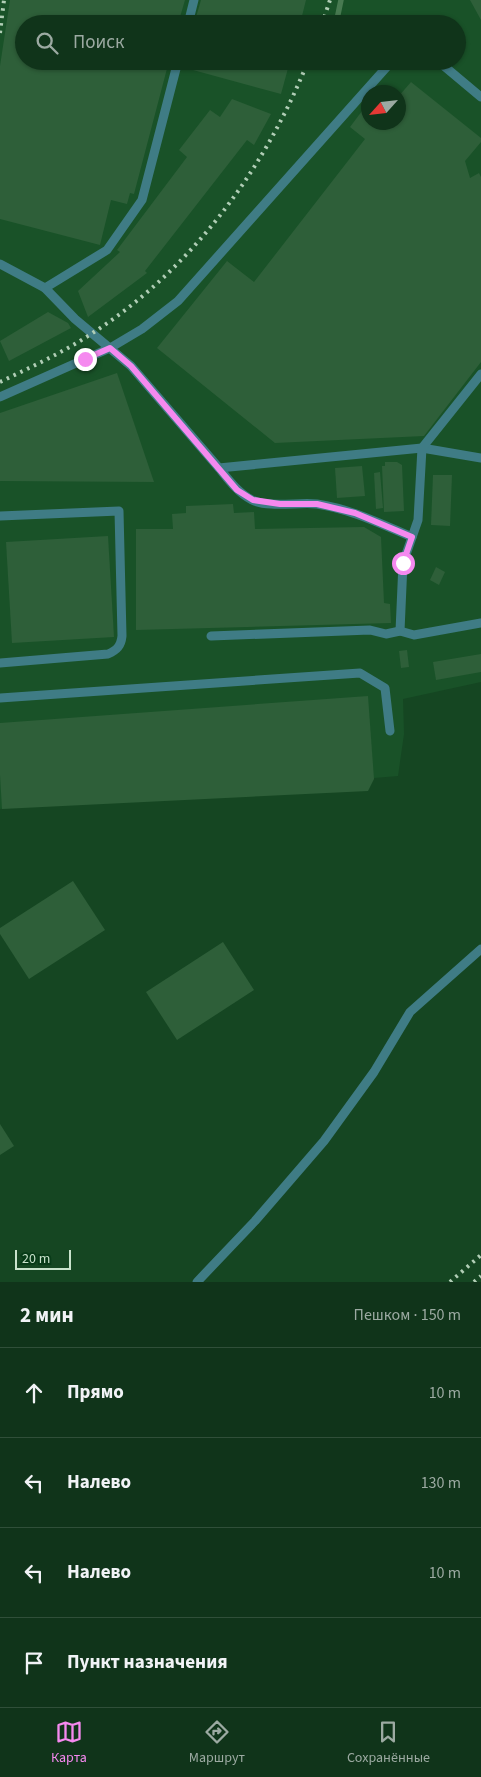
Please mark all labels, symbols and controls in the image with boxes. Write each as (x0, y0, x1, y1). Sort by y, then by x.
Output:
search box (15, 15, 466, 70)
icon: search (33, 29, 61, 57)
text: Поиск (73, 29, 124, 56)
north arrow (361, 85, 406, 130)
route end (74, 348, 97, 371)
route start (392, 552, 415, 575)
scale bar (15, 1247, 71, 1270)
text: 20 m (22, 1249, 50, 1269)
text: 2 мин (20, 1300, 74, 1330)
text: Пешком · 150 m (354, 1304, 461, 1326)
icon: ahead (20, 1379, 48, 1407)
text: Прямо (67, 1379, 124, 1406)
text: 10 m (429, 1382, 461, 1404)
icon: left (20, 1469, 48, 1497)
text: Налево (67, 1469, 131, 1496)
text: 130 m (421, 1472, 461, 1494)
icon: left (20, 1559, 48, 1587)
text: Налево (67, 1559, 131, 1586)
text: 10 m (429, 1562, 461, 1584)
icon: arrive (20, 1649, 48, 1677)
text: Пункт назначения (67, 1649, 228, 1676)
tab: Карта (51, 1718, 87, 1768)
tab: Маршрут (189, 1718, 245, 1768)
tab: Сохранённые (347, 1718, 430, 1768)

